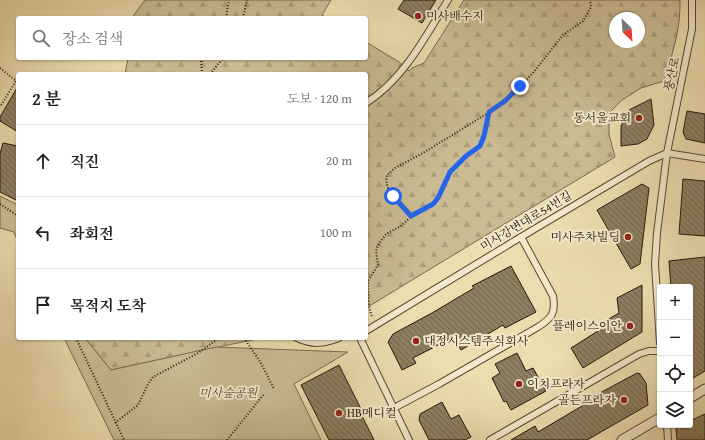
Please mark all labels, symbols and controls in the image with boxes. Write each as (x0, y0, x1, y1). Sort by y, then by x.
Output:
place label: 미사배수지 (426, 7, 484, 24)
marker: 미사배수지 (413, 11, 423, 21)
north arrow (609, 12, 645, 48)
search box (16, 16, 368, 60)
icon: search (30, 27, 52, 49)
text: 장소 검색 (62, 28, 123, 49)
street label: 풍산로 (660, 55, 684, 93)
route end (511, 77, 529, 95)
text: 2 분 (32, 86, 61, 111)
text: 도보 · 120 m (287, 89, 352, 108)
place label: 동서울교회 (573, 109, 631, 126)
marker: 동서울교회 (634, 113, 644, 123)
icon: ahead (32, 150, 54, 172)
text: 직진 (70, 151, 99, 172)
text: 20 m (326, 151, 352, 170)
street label: 미사강변대로54번길 (477, 186, 575, 255)
route start (384, 187, 402, 205)
icon: left (32, 222, 54, 244)
text: 좌회전 (70, 223, 113, 244)
text: 100 m (320, 223, 352, 242)
place label: 미사주차빌딩 (550, 228, 620, 245)
marker: 미사주차빌딩 (623, 232, 633, 242)
map controls (657, 284, 693, 428)
button: + (657, 284, 693, 320)
icon: arrive (32, 294, 54, 316)
text: 목적지 도착 (70, 295, 146, 316)
place label: 플레이스이안 (552, 317, 622, 334)
button: − (657, 320, 693, 356)
marker: 플레이스이안 (625, 321, 635, 331)
place label: 대정시스템주식회사 (424, 332, 529, 349)
marker: 대정시스템주식회사 (411, 336, 421, 346)
button: locate (657, 356, 693, 392)
place label: 이치프라자 (527, 375, 585, 392)
marker: 이치프라자 (514, 379, 524, 389)
park label: 미사숲공원 (199, 384, 258, 401)
place label: 골든프라자 (558, 391, 616, 408)
button: layers (657, 392, 693, 428)
marker: 골든프라자 (619, 395, 629, 405)
place label: HB메디컬 (347, 404, 397, 421)
marker: HB메디컬 (334, 408, 344, 418)

